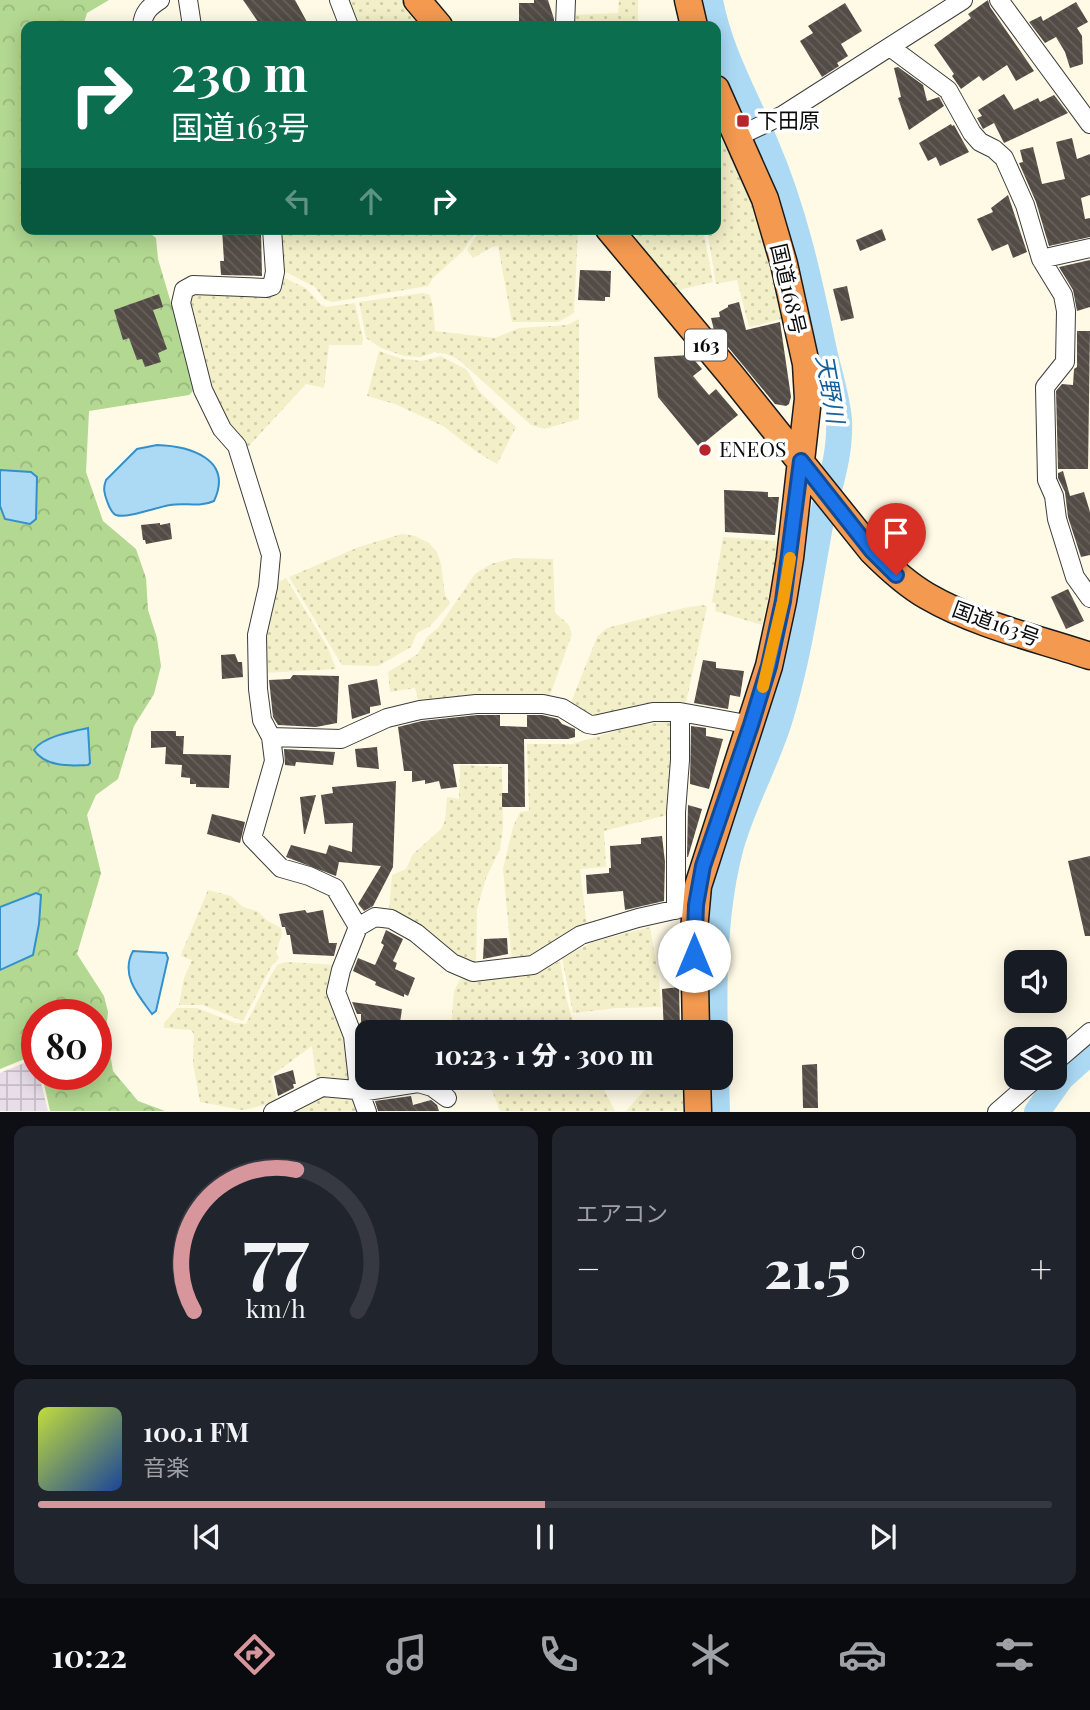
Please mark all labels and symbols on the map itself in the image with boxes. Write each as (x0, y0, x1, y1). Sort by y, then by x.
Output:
place label: 下田原 (757, 105, 820, 133)
marker: 下田原 (735, 113, 751, 129)
street label: 国道168号 (766, 240, 814, 337)
road number: 163 (685, 330, 727, 360)
water label: 天野川 (810, 352, 853, 428)
place label: ENEOS (719, 434, 786, 462)
marker: ENEOS (697, 442, 713, 458)
pin (866, 503, 926, 575)
street label: 国道163号 (949, 593, 1044, 651)
position arrow (657, 919, 731, 993)
speed limit sign: 80 (21, 999, 112, 1090)

